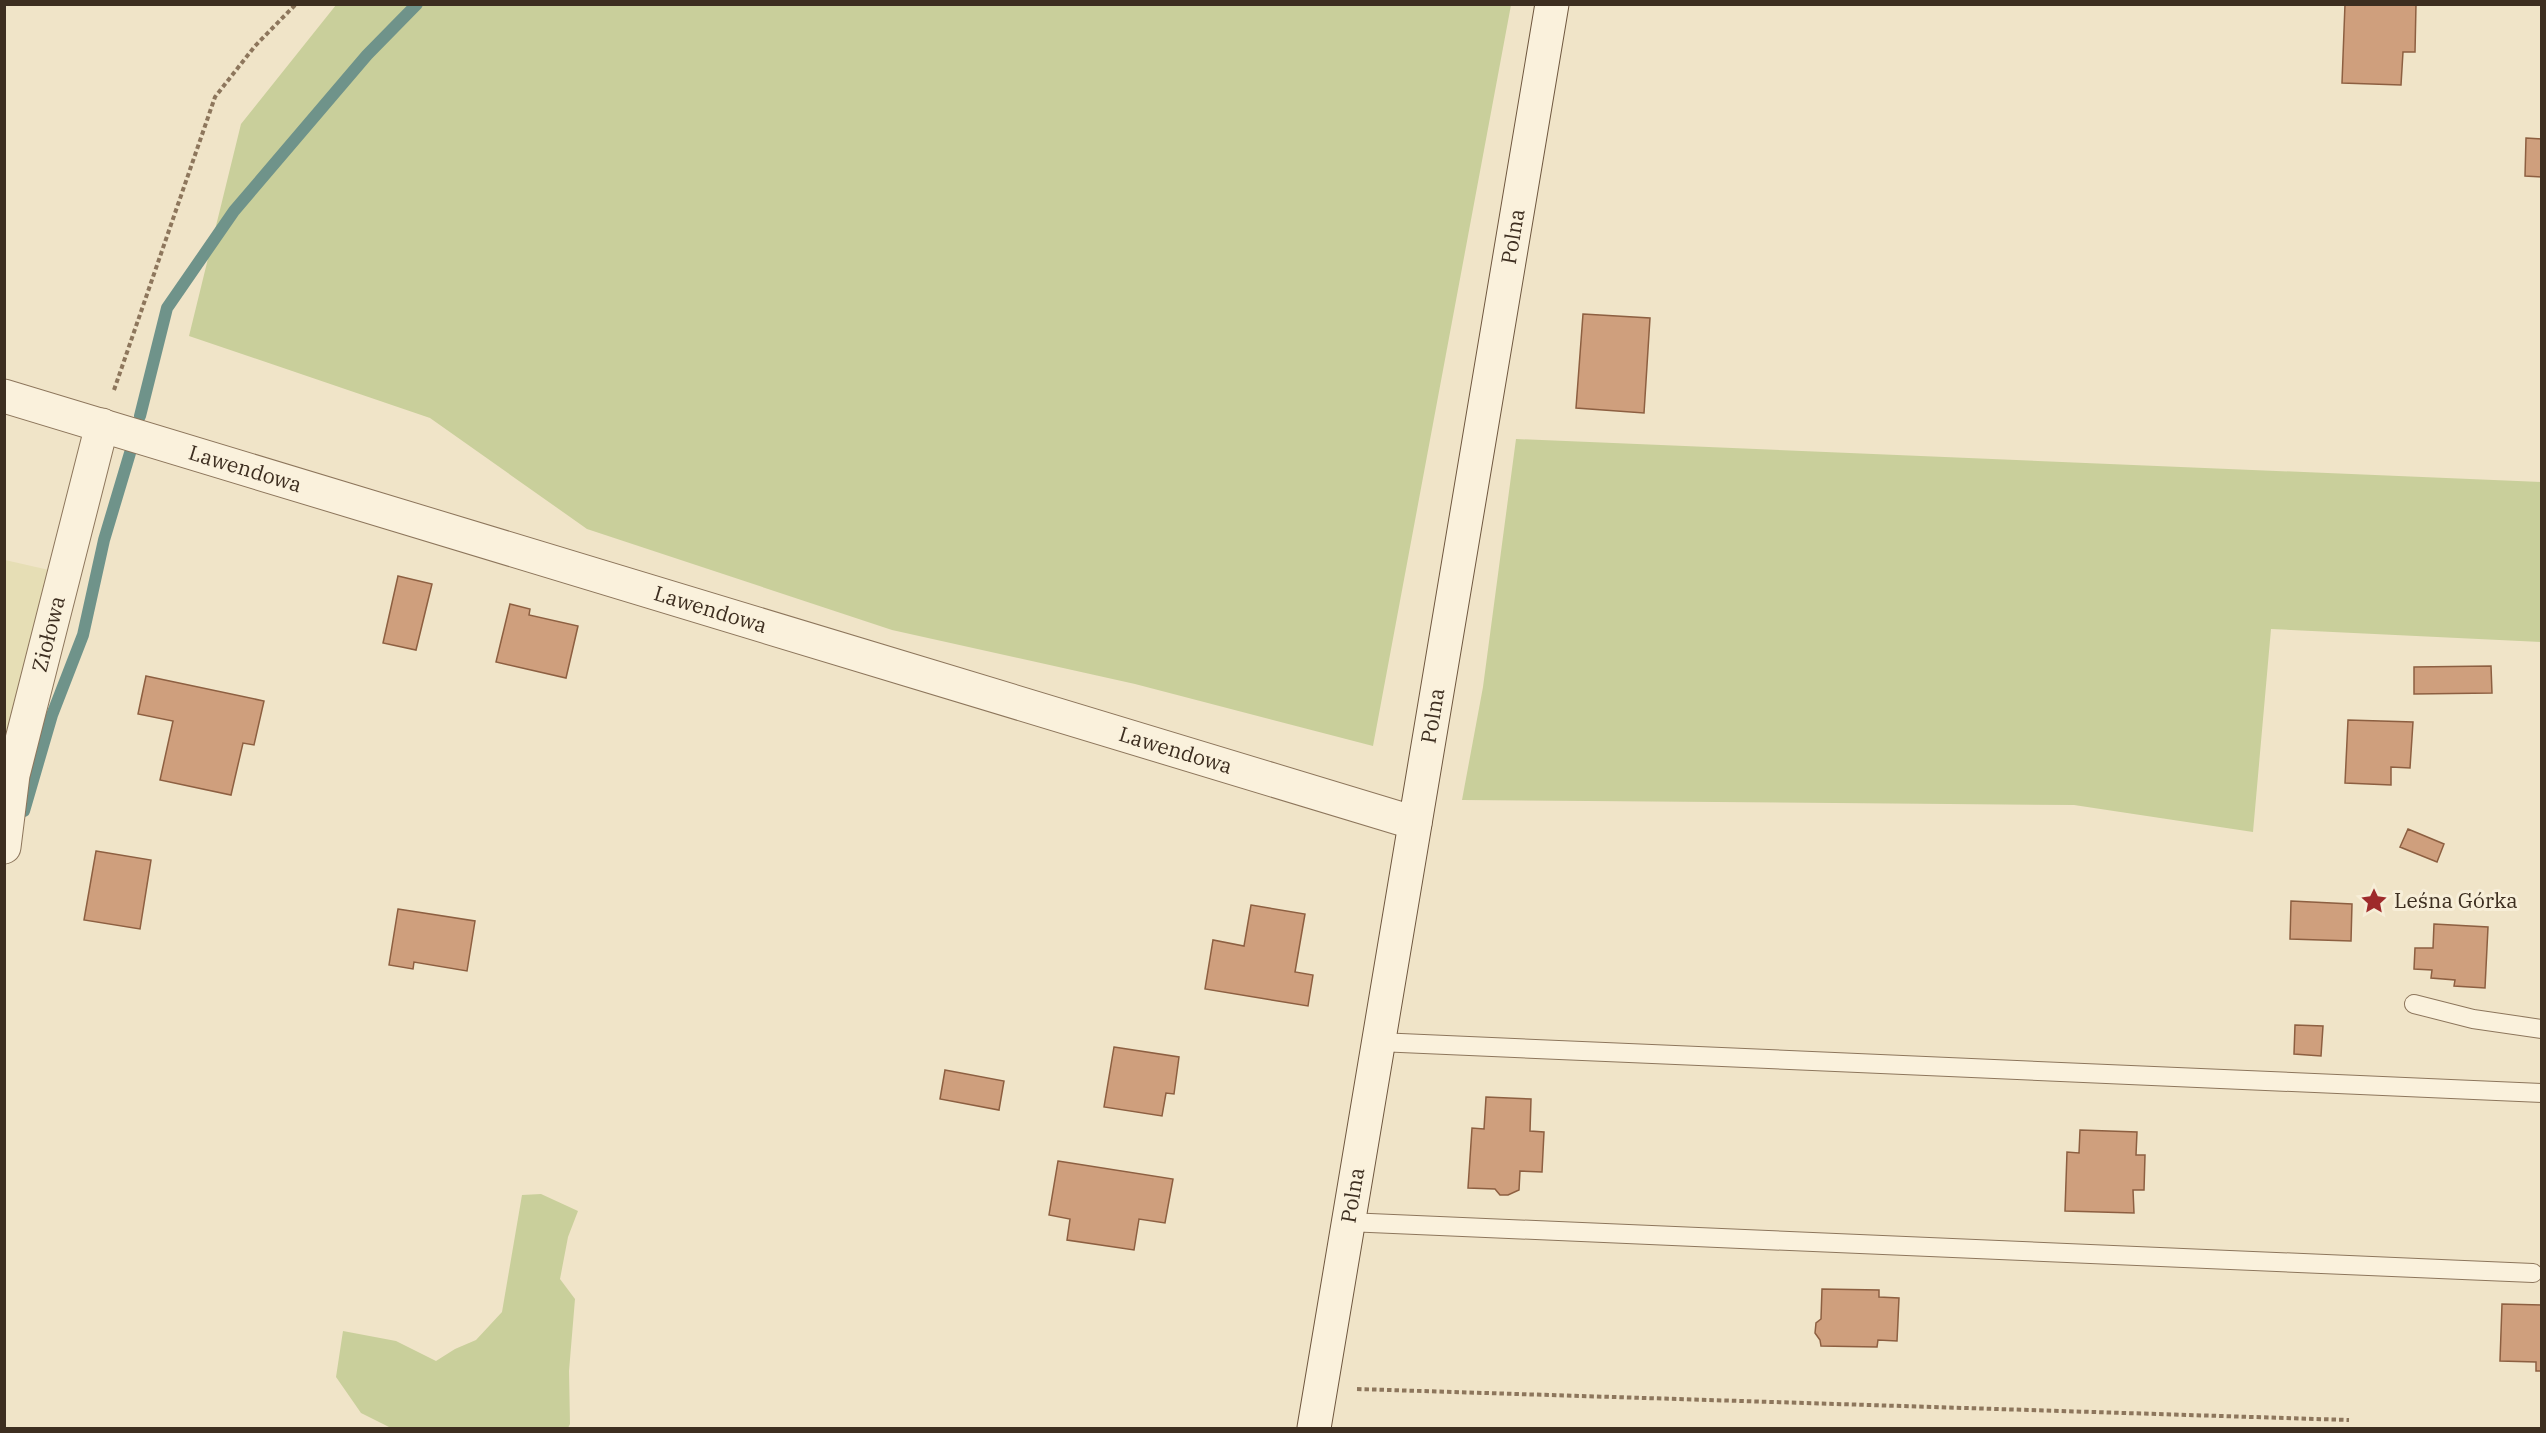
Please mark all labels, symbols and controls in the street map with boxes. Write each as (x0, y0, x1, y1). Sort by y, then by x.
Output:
street label: Polna (1494, 207, 1531, 266)
street label: Lawendowa (186, 438, 305, 498)
street label: Lawendowa (651, 578, 771, 639)
street label: Ziołowa (25, 593, 71, 675)
street label: Polna (1414, 686, 1450, 746)
street label: Lawendowa (1116, 719, 1236, 780)
place icon: Leśna Górka (2359, 886, 2389, 916)
place label: Leśna Górka (2394, 886, 2518, 914)
street label: Polna (1334, 1165, 1370, 1225)

